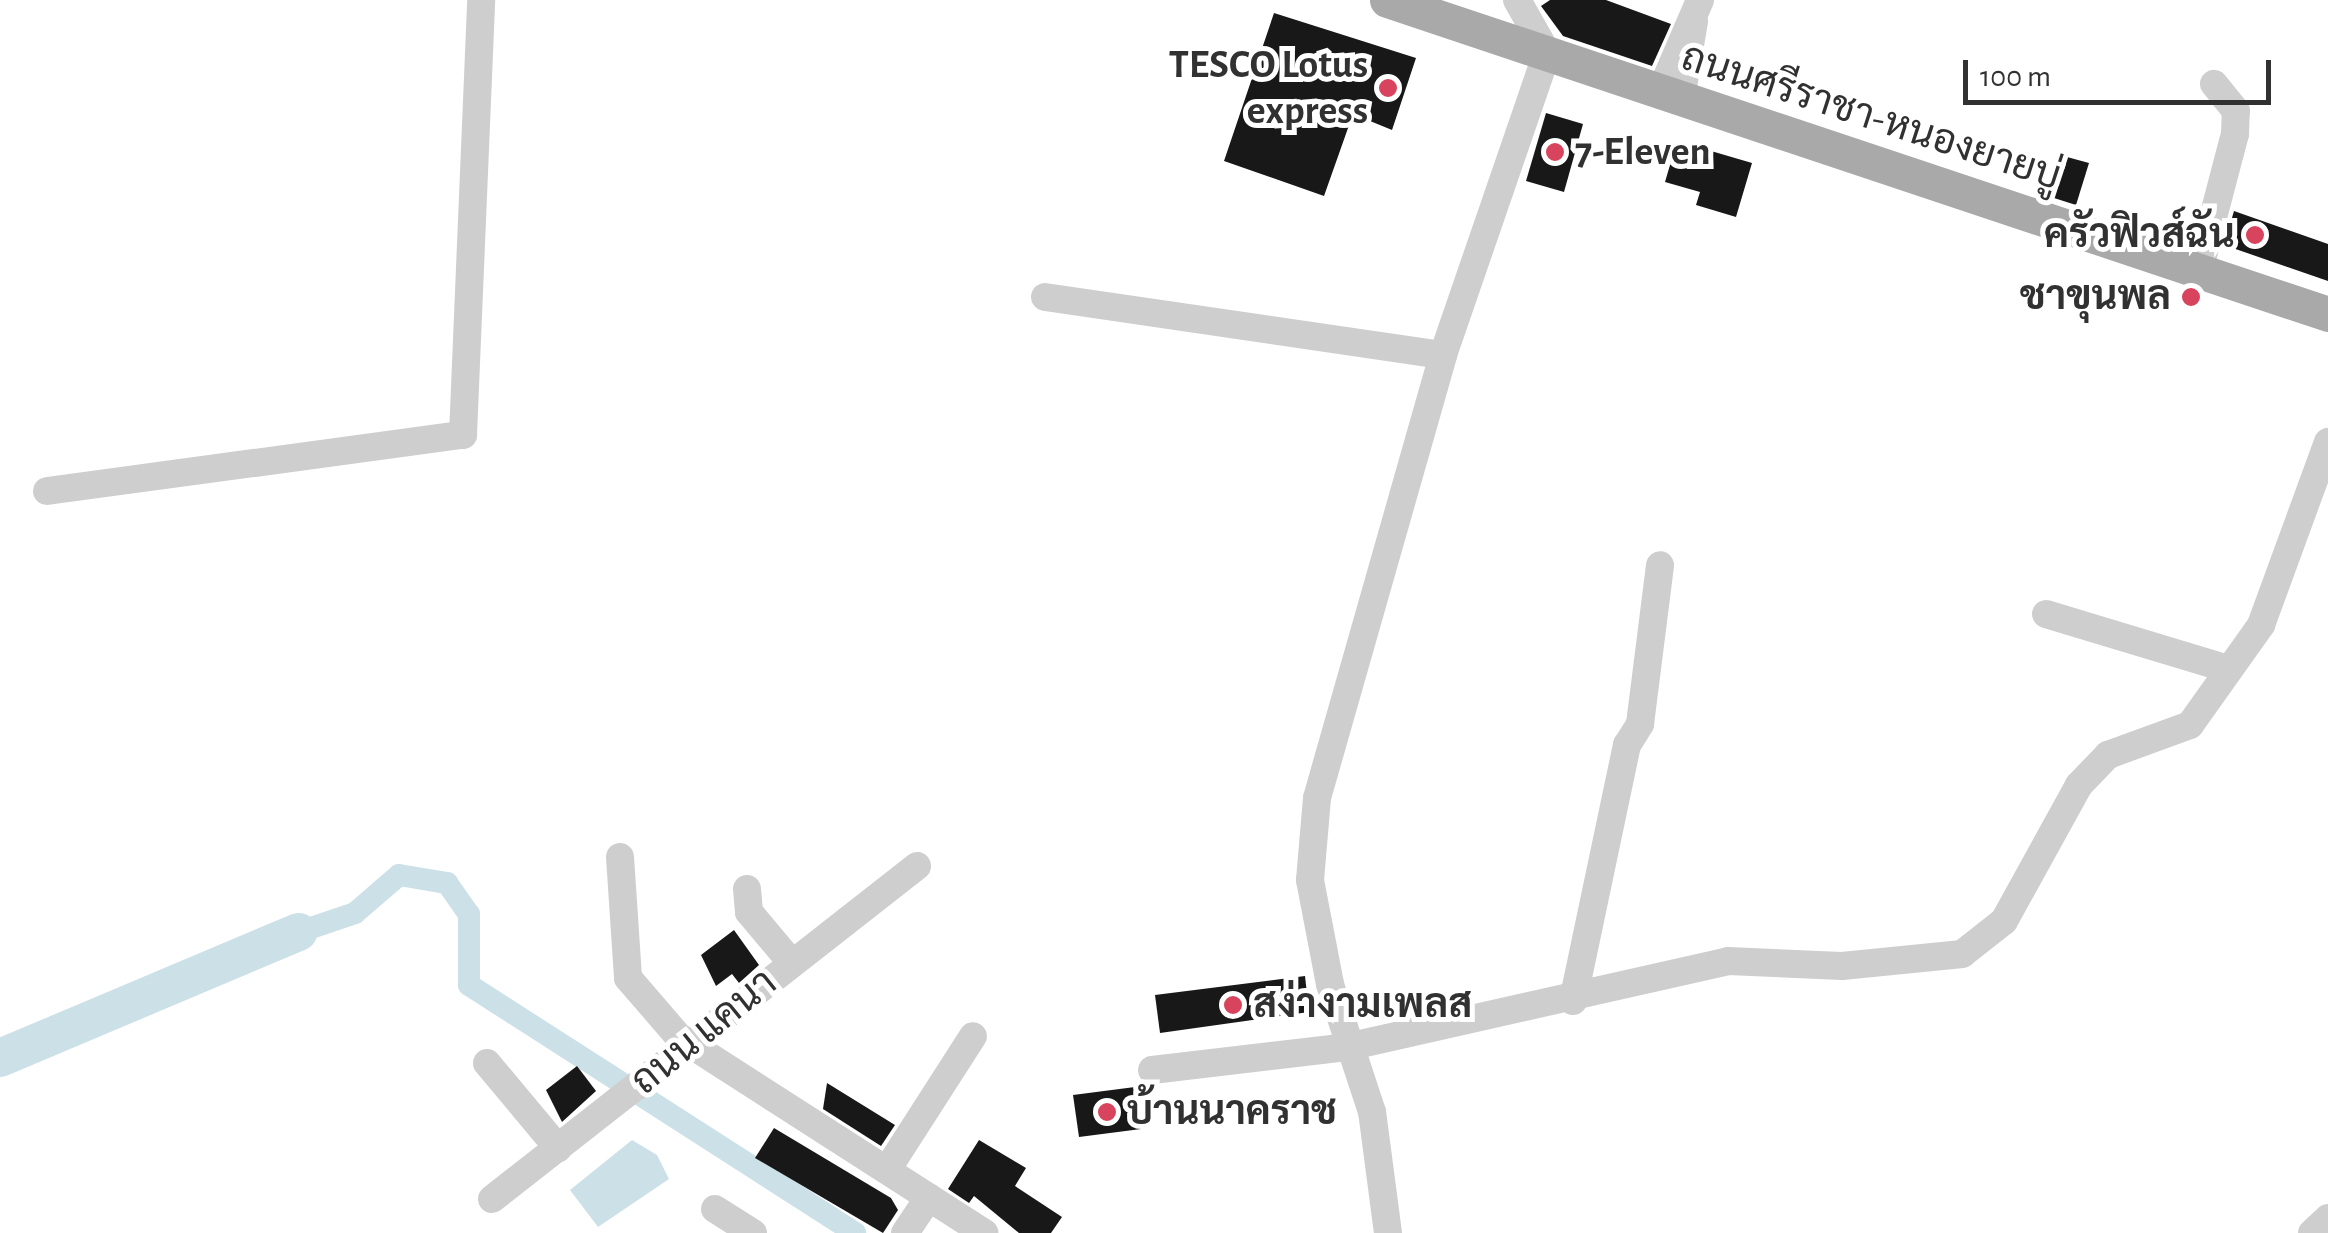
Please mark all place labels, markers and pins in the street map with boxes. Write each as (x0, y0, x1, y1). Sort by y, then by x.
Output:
place label: TESCO Lotus express (1169, 41, 1368, 135)
marker: TESCO Lotus express (1377, 77, 1399, 99)
place label: 7-Eleven (1575, 128, 1711, 176)
marker: 7-Eleven (1544, 141, 1566, 163)
place label: ครัวฟิวส์ฉัน (2044, 211, 2235, 259)
marker: ครัวฟิวส์ฉัน (2244, 224, 2266, 246)
place label: ชาขุนพล (2020, 273, 2171, 321)
marker: ชาขุนพล (2180, 286, 2202, 308)
place label: สง่างามเพลส (1253, 981, 1472, 1029)
marker: สง่างามเพลส (1222, 994, 1244, 1016)
place label: บ้านนาคราช (1127, 1088, 1337, 1136)
marker: บ้านนาคราช (1096, 1101, 1118, 1123)

